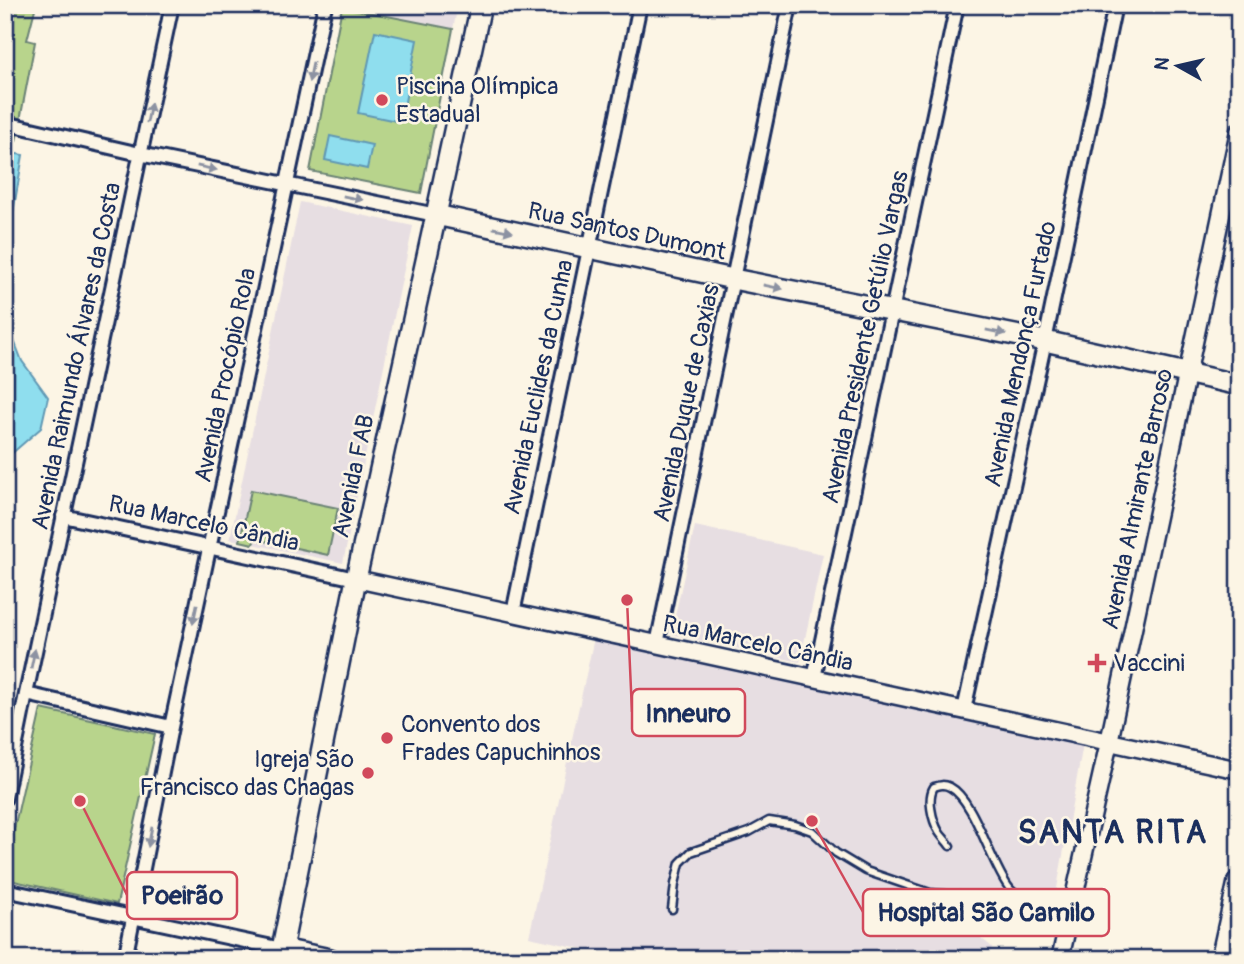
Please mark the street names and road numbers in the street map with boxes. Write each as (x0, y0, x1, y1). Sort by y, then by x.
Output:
street label: Avenida Presidente Getúlio Vargas (816, 168, 915, 506)
street label: Avenida Raimundo Álvares da Costa (25, 180, 128, 532)
street label: Rua Santos Dumont (525, 196, 729, 267)
street label: Avenida Mendonça Furtado (978, 218, 1063, 490)
street label: Avenida Euclides da Cunha (497, 257, 580, 517)
street label: Avenida Procópio Rola (189, 265, 262, 485)
street label: Avenida Duque de Caxias (647, 281, 726, 525)
street label: Avenida Almirante Barroso (1096, 366, 1179, 632)
street label: Avenida FAB (326, 412, 381, 540)
street label: Rua Marcelo Cândia (106, 489, 302, 558)
street label: Rua Marcelo Cândia (660, 609, 856, 678)

